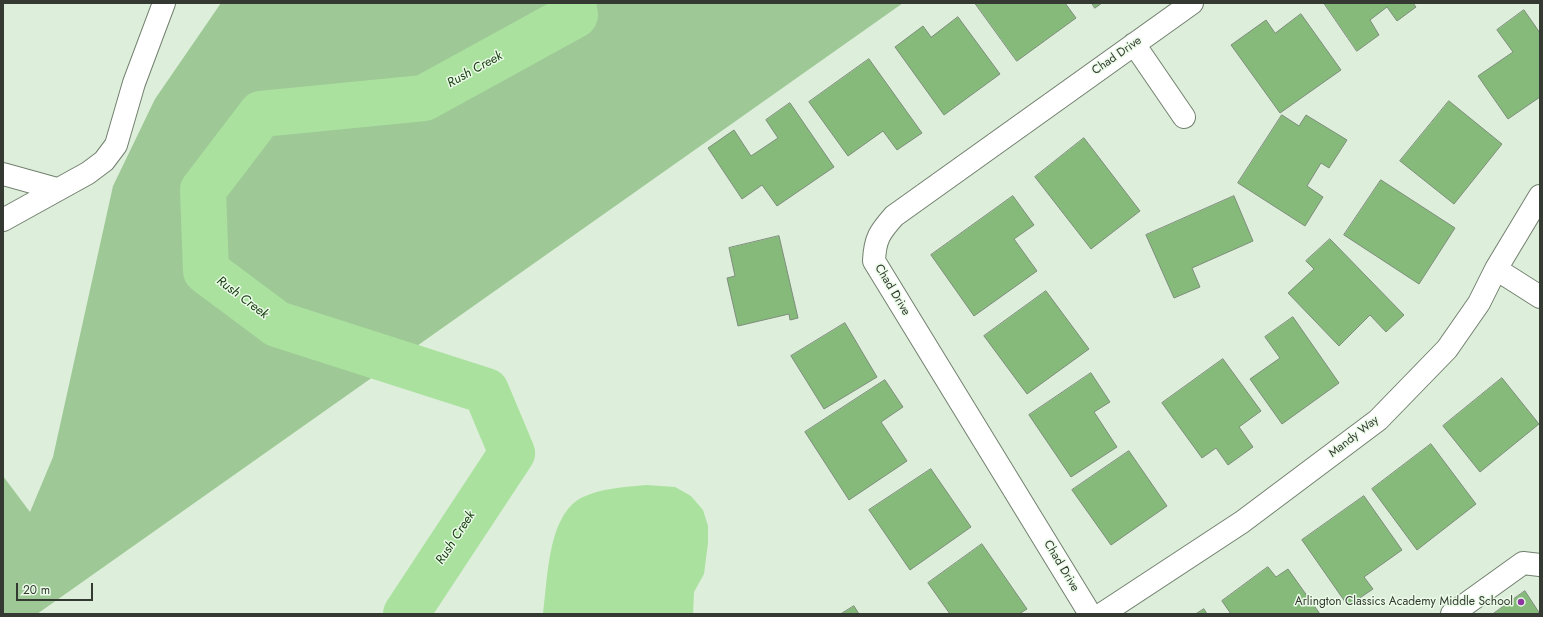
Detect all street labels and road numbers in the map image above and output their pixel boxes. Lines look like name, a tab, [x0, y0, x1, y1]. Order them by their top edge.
street label: Chad Drive	[1089, 34, 1145, 78]
street label: Chad Drive	[871, 262, 913, 318]
street label: Mandy Way	[1326, 413, 1382, 461]
street label: Chad Drive	[1040, 538, 1082, 594]

